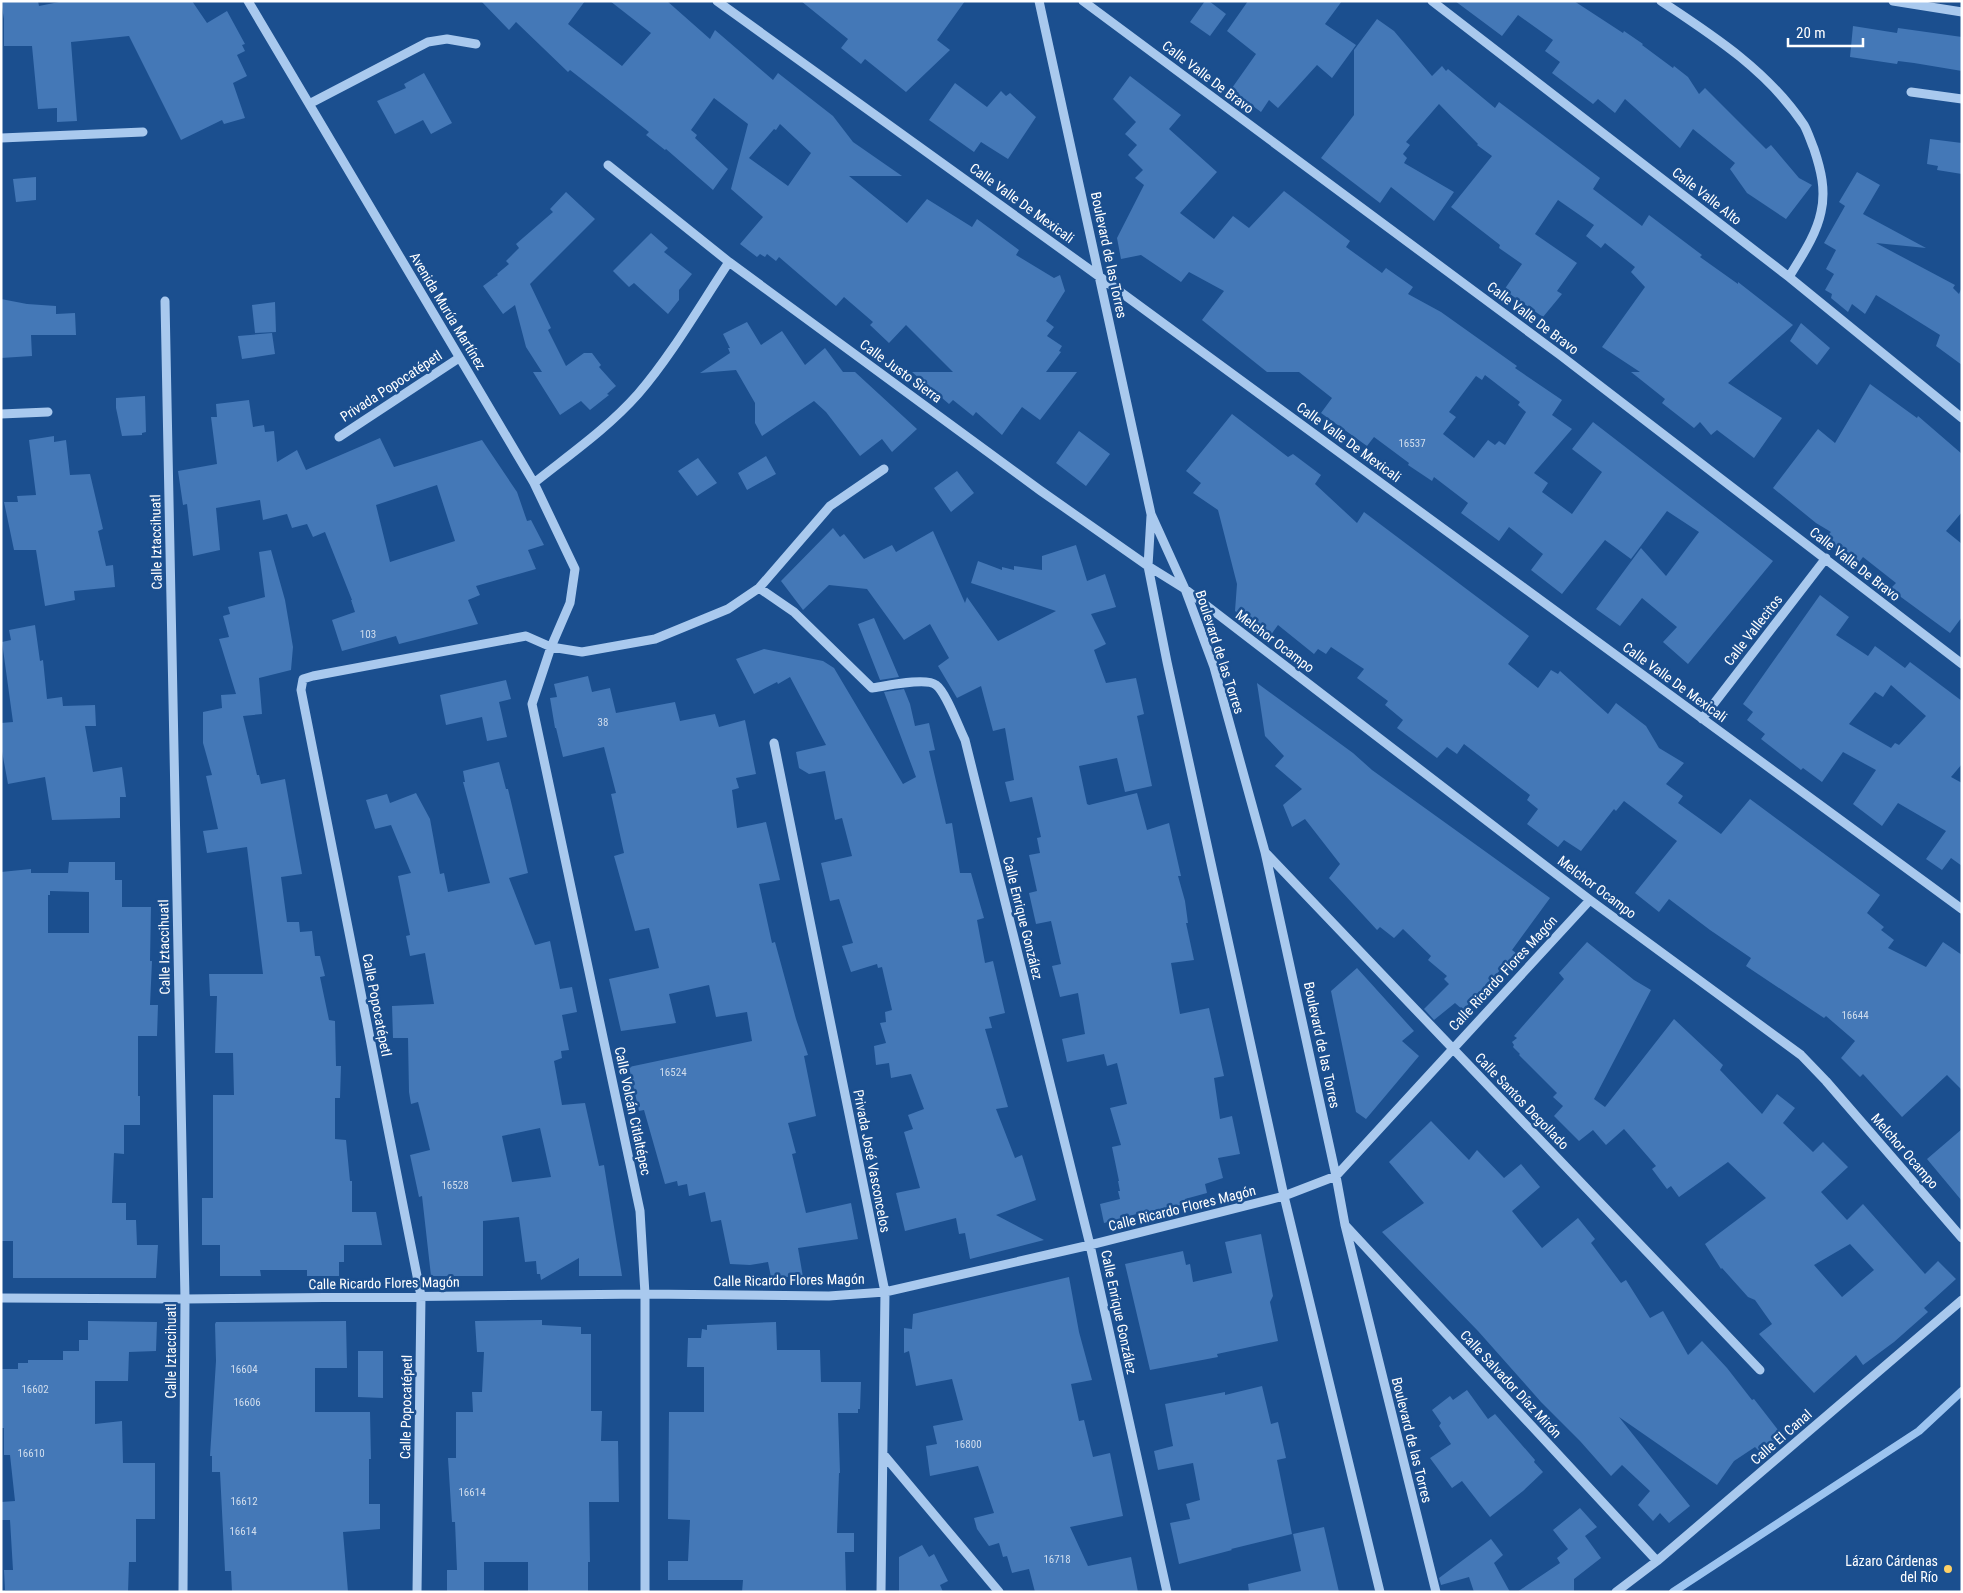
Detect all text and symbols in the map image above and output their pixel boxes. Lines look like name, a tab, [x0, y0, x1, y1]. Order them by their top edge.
scale bar	[1788, 15, 1863, 47]
text: 20 m	[1796, 24, 1826, 42]
street label: Calle Valle De Bravo	[1159, 37, 1257, 117]
street label: Calle Valle De Mexicali	[967, 160, 1077, 246]
street label: Calle Valle Alto	[1669, 164, 1745, 228]
street label: Boulevard de las Torres	[1088, 190, 1130, 320]
street label: Avenida Murúa Martínez	[407, 249, 489, 373]
street label: Calle Valle De Bravo	[1484, 278, 1582, 358]
street label: Calle Justo Sierra	[857, 336, 945, 406]
street label: Privada Popocatépetl	[337, 347, 445, 425]
street label: Calle Valle De Mexicali	[1294, 399, 1404, 485]
house number: 16537	[1398, 437, 1426, 450]
street label: Calle Iztaccihuatl	[147, 494, 165, 590]
street label: Calle Valle De Bravo	[1807, 524, 1903, 604]
street label: Boulevard de las Torres	[1192, 588, 1248, 716]
street label: Calle Vallecitos	[1720, 592, 1786, 668]
street label: Melchor Ocampo	[1233, 606, 1317, 676]
house number: 103	[360, 628, 376, 641]
street label: Calle Valle De Mexicali	[1620, 639, 1730, 725]
house number: 38	[598, 716, 608, 729]
street label: Melchor Ocampo	[1555, 852, 1639, 922]
street label: Calle Enrique González	[1000, 855, 1046, 981]
street label: Calle Iztaccihuatl	[155, 899, 173, 995]
street label: Calle Ricardo Flores Magón	[1446, 912, 1560, 1034]
street label: Calle Popocatépetl	[359, 952, 395, 1058]
street label: Boulevard de las Torres	[1301, 980, 1343, 1110]
house number: 16644	[1841, 1009, 1869, 1022]
street label: Calle Volcán Citlaltépec	[612, 1045, 654, 1177]
street label: Calle Santos Degollado	[1472, 1049, 1572, 1153]
house number: 16524	[659, 1066, 687, 1079]
street label: Privada José Vasconcelos	[850, 1088, 894, 1234]
street label: Melchor Ocampo	[1868, 1110, 1942, 1192]
house number: 16528	[441, 1179, 469, 1192]
street label: Calle Ricardo Flores Magón	[1107, 1182, 1257, 1234]
street label: Calle Enrique González	[1098, 1248, 1140, 1376]
street label: Calle Ricardo Flores Magón	[713, 1271, 865, 1289]
street label: Calle Ricardo Flores Magón	[308, 1274, 460, 1292]
street label: Calle Iztaccihuatl	[163, 1303, 179, 1399]
street label: Calle Salvador Díaz Mirón	[1457, 1327, 1565, 1441]
street label: Calle Popocatépetl	[397, 1355, 415, 1459]
house number: 16604	[230, 1363, 258, 1376]
street label: Boulevard de las Torres	[1389, 1375, 1435, 1505]
house number: 16602	[21, 1383, 49, 1396]
house number: 16606	[233, 1396, 261, 1409]
street label: Calle El Canal	[1747, 1406, 1815, 1468]
house number: 16800	[954, 1438, 982, 1451]
house number: 16610	[17, 1447, 45, 1460]
house number: 16614	[458, 1486, 486, 1499]
house number: 16612	[230, 1495, 258, 1508]
house number: 16614	[229, 1525, 257, 1538]
house number: 16718	[1043, 1553, 1071, 1566]
place label: Lázaro Cárdenas del Río	[1845, 1553, 1938, 1585]
marker: Lázaro Cárdenas del Río	[1942, 1563, 1954, 1575]

